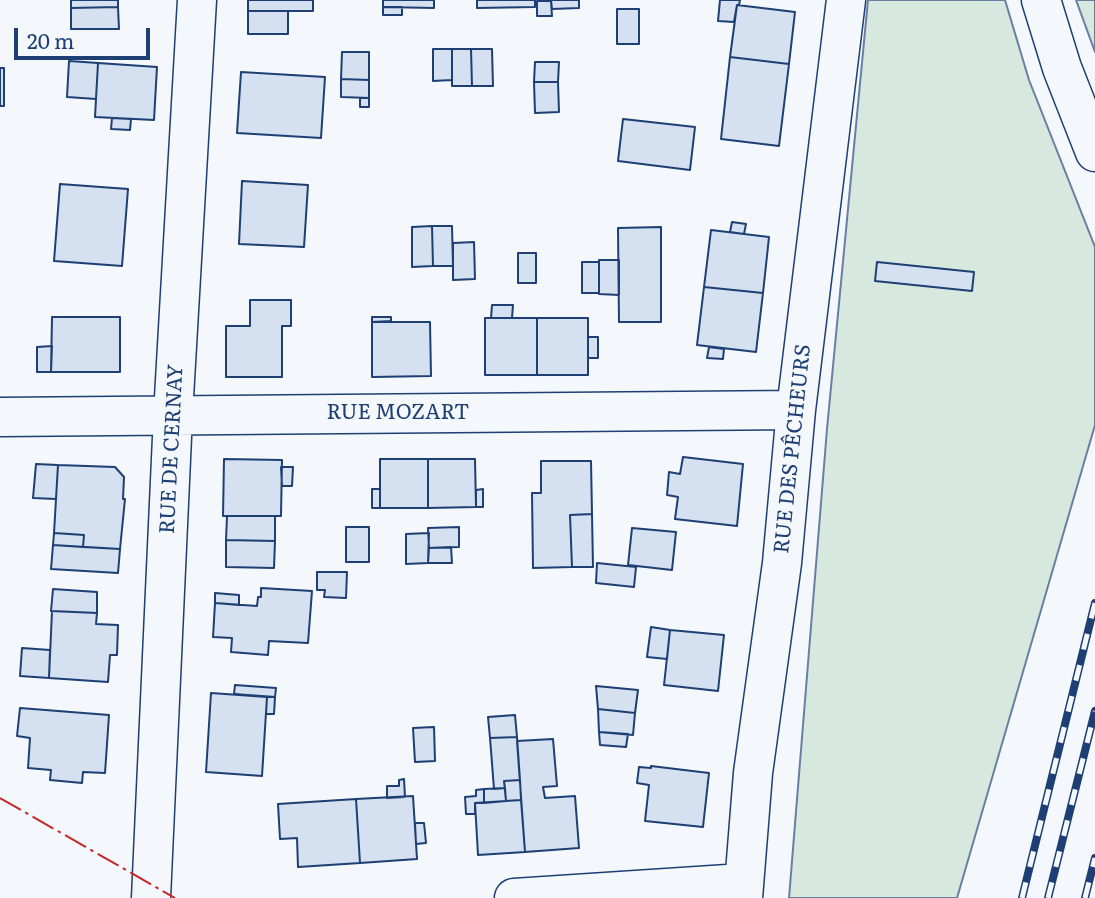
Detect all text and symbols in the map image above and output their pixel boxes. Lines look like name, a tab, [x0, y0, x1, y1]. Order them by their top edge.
scale bar	[18, 14, 154, 58]
text: 20 m	[27, 24, 74, 55]
street label: RUE DES PÊCHEURS	[769, 343, 817, 555]
street label: RUE DE CERNAY	[155, 363, 189, 535]
street label: RUE MOZART	[326, 400, 470, 426]

